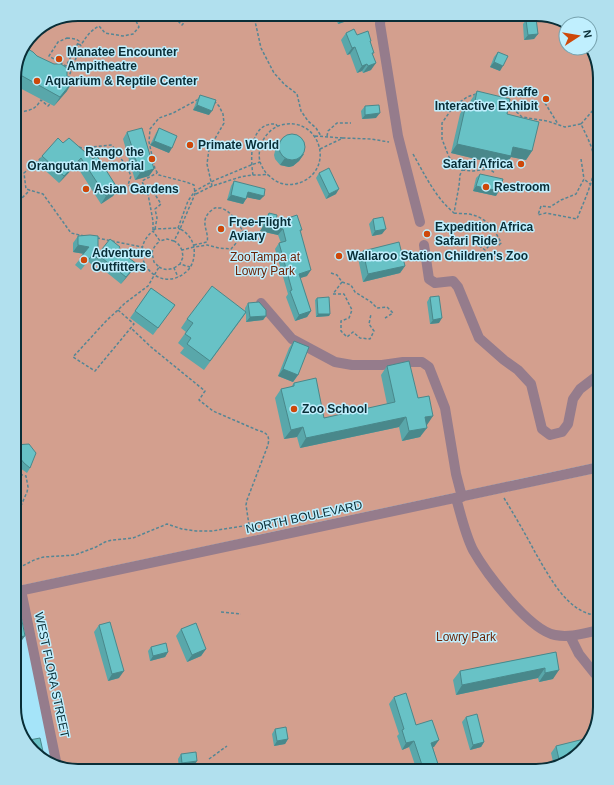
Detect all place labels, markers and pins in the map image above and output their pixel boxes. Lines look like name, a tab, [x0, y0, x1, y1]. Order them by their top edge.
place label: Manatee Encounter Ampitheatre	[67, 45, 178, 73]
marker: Manatee Encounter Ampitheatre	[54, 54, 64, 64]
place label: Aquarium & Reptile Center	[45, 74, 198, 88]
marker: Aquarium & Reptile Center	[32, 76, 42, 86]
place label: Giraffe Interactive Exhibit	[435, 85, 538, 113]
marker: Giraffe Interactive Exhibit	[541, 94, 551, 104]
place label: Primate World	[198, 138, 279, 152]
marker: Primate World	[185, 140, 195, 150]
place label: Rango the Orangutan Memorial	[27, 145, 144, 173]
marker: Rango the Orangutan Memorial	[147, 154, 157, 164]
place label: Safari Africa	[443, 157, 513, 171]
marker: Safari Africa	[516, 159, 526, 169]
place label: Restroom	[494, 180, 550, 194]
place label: Asian Gardens	[94, 182, 179, 196]
marker: Restroom	[481, 182, 491, 192]
marker: Asian Gardens	[81, 184, 91, 194]
place label: Free-Flight Aviary	[229, 215, 291, 243]
place label: Expedition Africa Safari Ride	[435, 220, 534, 248]
marker: Free-Flight Aviary	[216, 224, 226, 234]
marker: Expedition Africa Safari Ride	[422, 229, 432, 239]
place label: Adventure Outfitters	[92, 246, 152, 274]
place label: Wallaroo Station Children's Zoo	[347, 249, 528, 263]
marker: Wallaroo Station Children's Zoo	[334, 251, 344, 261]
marker: Adventure Outfitters	[79, 255, 89, 265]
place label: Zoo School	[302, 402, 367, 416]
marker: Zoo School	[289, 404, 299, 414]

